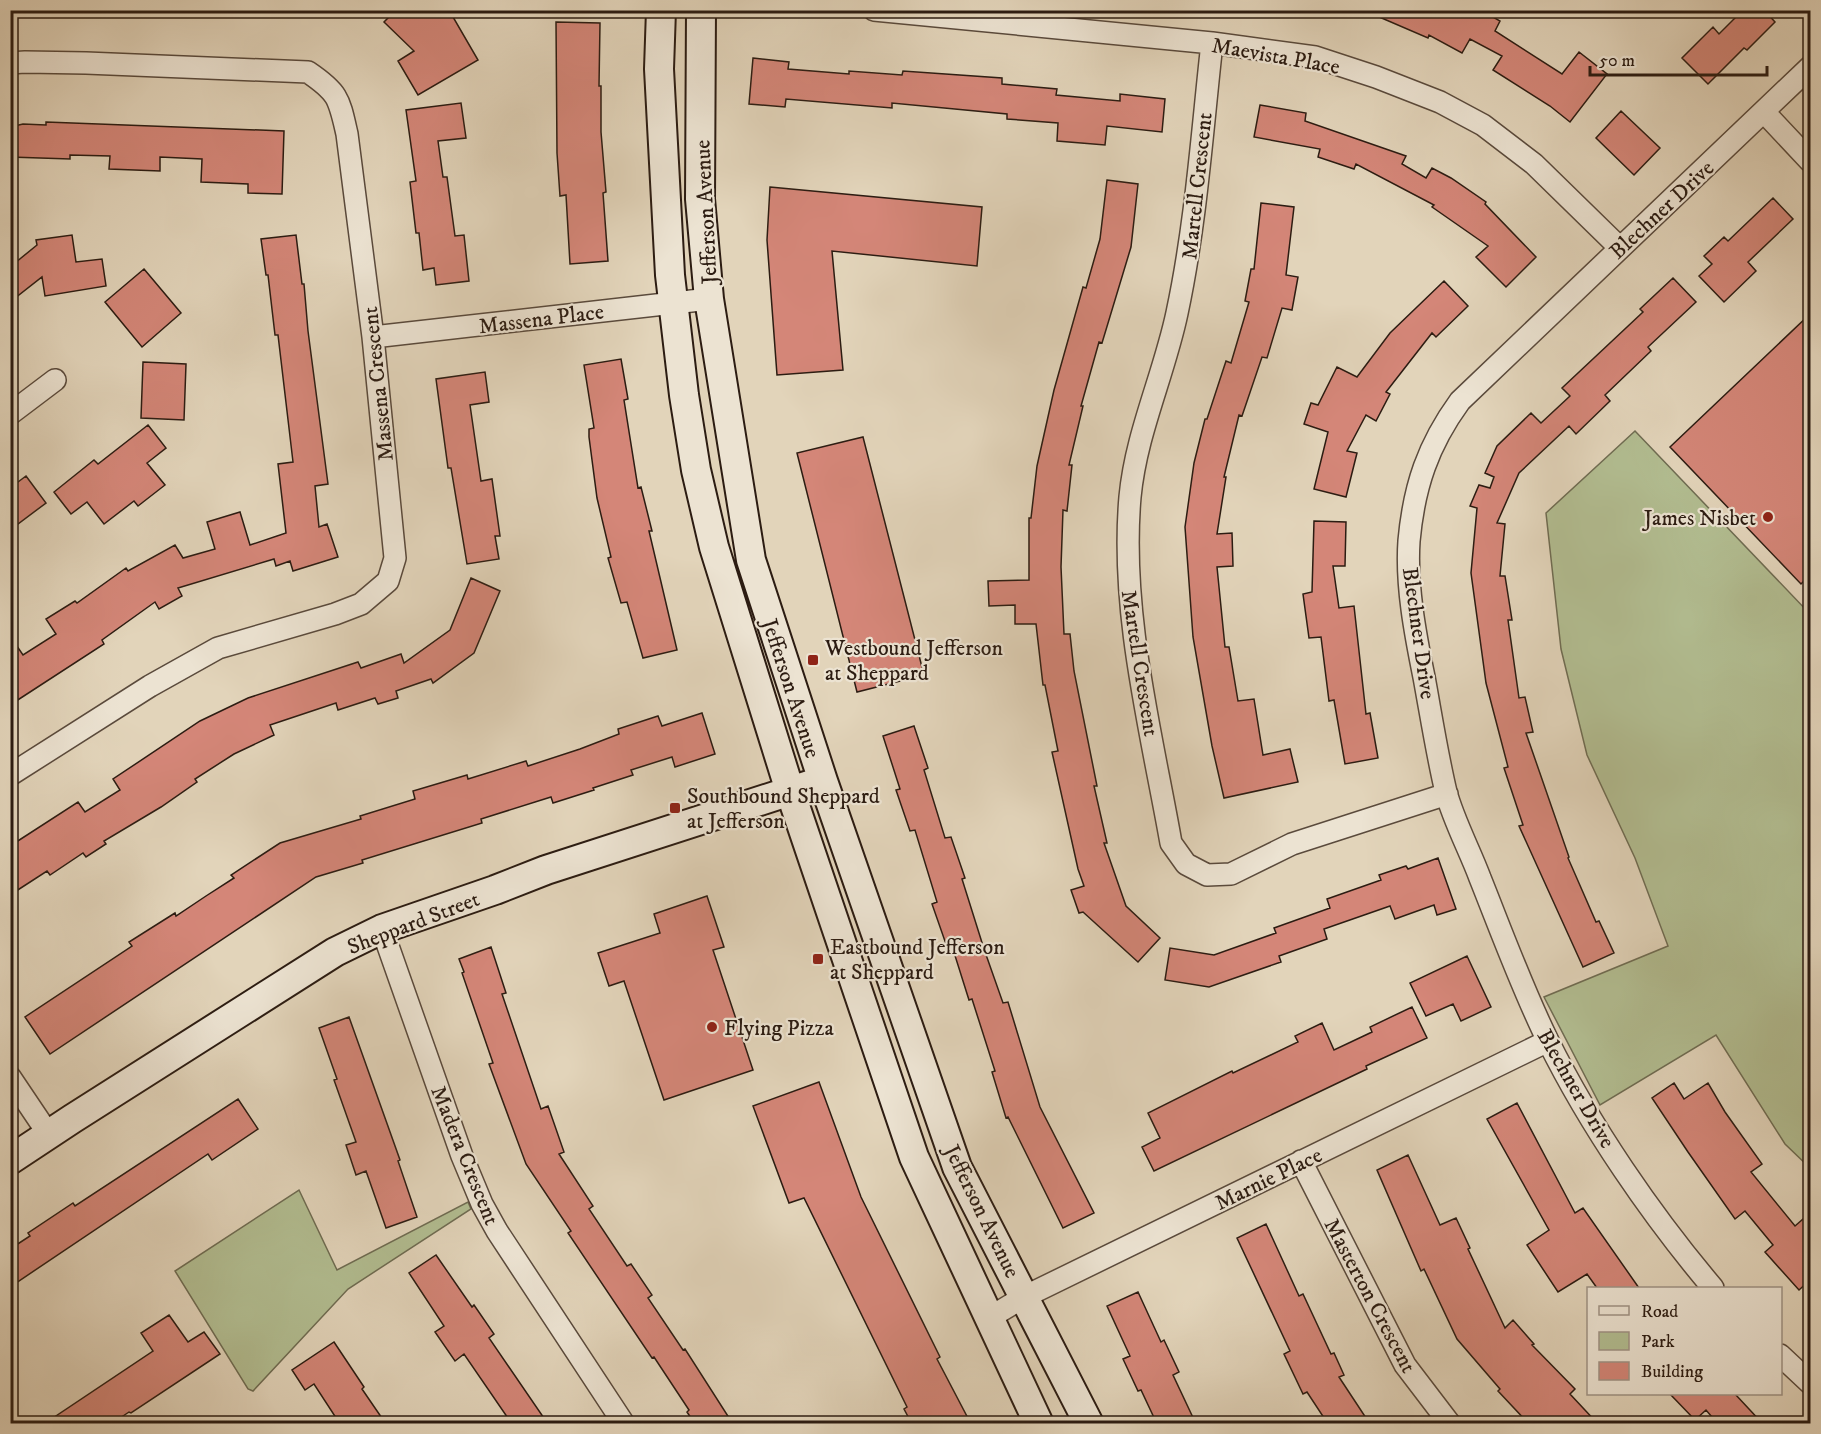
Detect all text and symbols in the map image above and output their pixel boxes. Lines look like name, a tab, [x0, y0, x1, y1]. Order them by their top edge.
street label: Maevista Place	[1210, 32, 1342, 81]
scale bar	[1590, 39, 1767, 77]
text: 50 m	[1599, 50, 1635, 72]
street label: Martell Crescent	[1176, 111, 1219, 261]
street label: Jefferson Avenue	[689, 139, 724, 287]
street label: Blechner Drive	[1604, 155, 1720, 265]
street label: Massena Place	[477, 298, 605, 341]
street label: Massena Crescent	[357, 305, 400, 462]
place label: James Nisbet	[1642, 505, 1756, 532]
marker: James Nisbet	[1761, 510, 1775, 524]
street label: Blechner Drive	[1396, 566, 1441, 701]
street label: Martell Crescent	[1115, 588, 1164, 738]
street label: Jefferson Avenue	[755, 614, 826, 761]
place label: Westbound Jefferson at Sheppard	[824, 635, 1003, 687]
marker: Westbound Jefferson at Sheppard	[806, 653, 820, 667]
place label: Southbound Sheppard at Jefferson	[687, 783, 880, 835]
marker: Southbound Sheppard at Jefferson	[668, 801, 682, 815]
street label: Sheppard Street	[344, 886, 483, 961]
place label: Eastbound Jefferson at Sheppard	[830, 934, 1005, 986]
marker: Eastbound Jefferson at Sheppard	[811, 952, 825, 966]
place label: Flying Pizza	[724, 1015, 834, 1042]
marker: Flying Pizza	[705, 1020, 719, 1034]
street label: Blechner Drive	[1531, 1024, 1621, 1153]
street label: Madera Crescent	[424, 1082, 505, 1229]
street label: Jefferson Avenue	[937, 1139, 1026, 1283]
street label: Marnie Place	[1211, 1142, 1327, 1217]
street label: Masterton Crescent	[1318, 1214, 1422, 1378]
legend	[1587, 1287, 1782, 1395]
text: Road	[1641, 1301, 1678, 1323]
text: Park	[1641, 1331, 1675, 1353]
text: Building	[1641, 1361, 1703, 1383]

